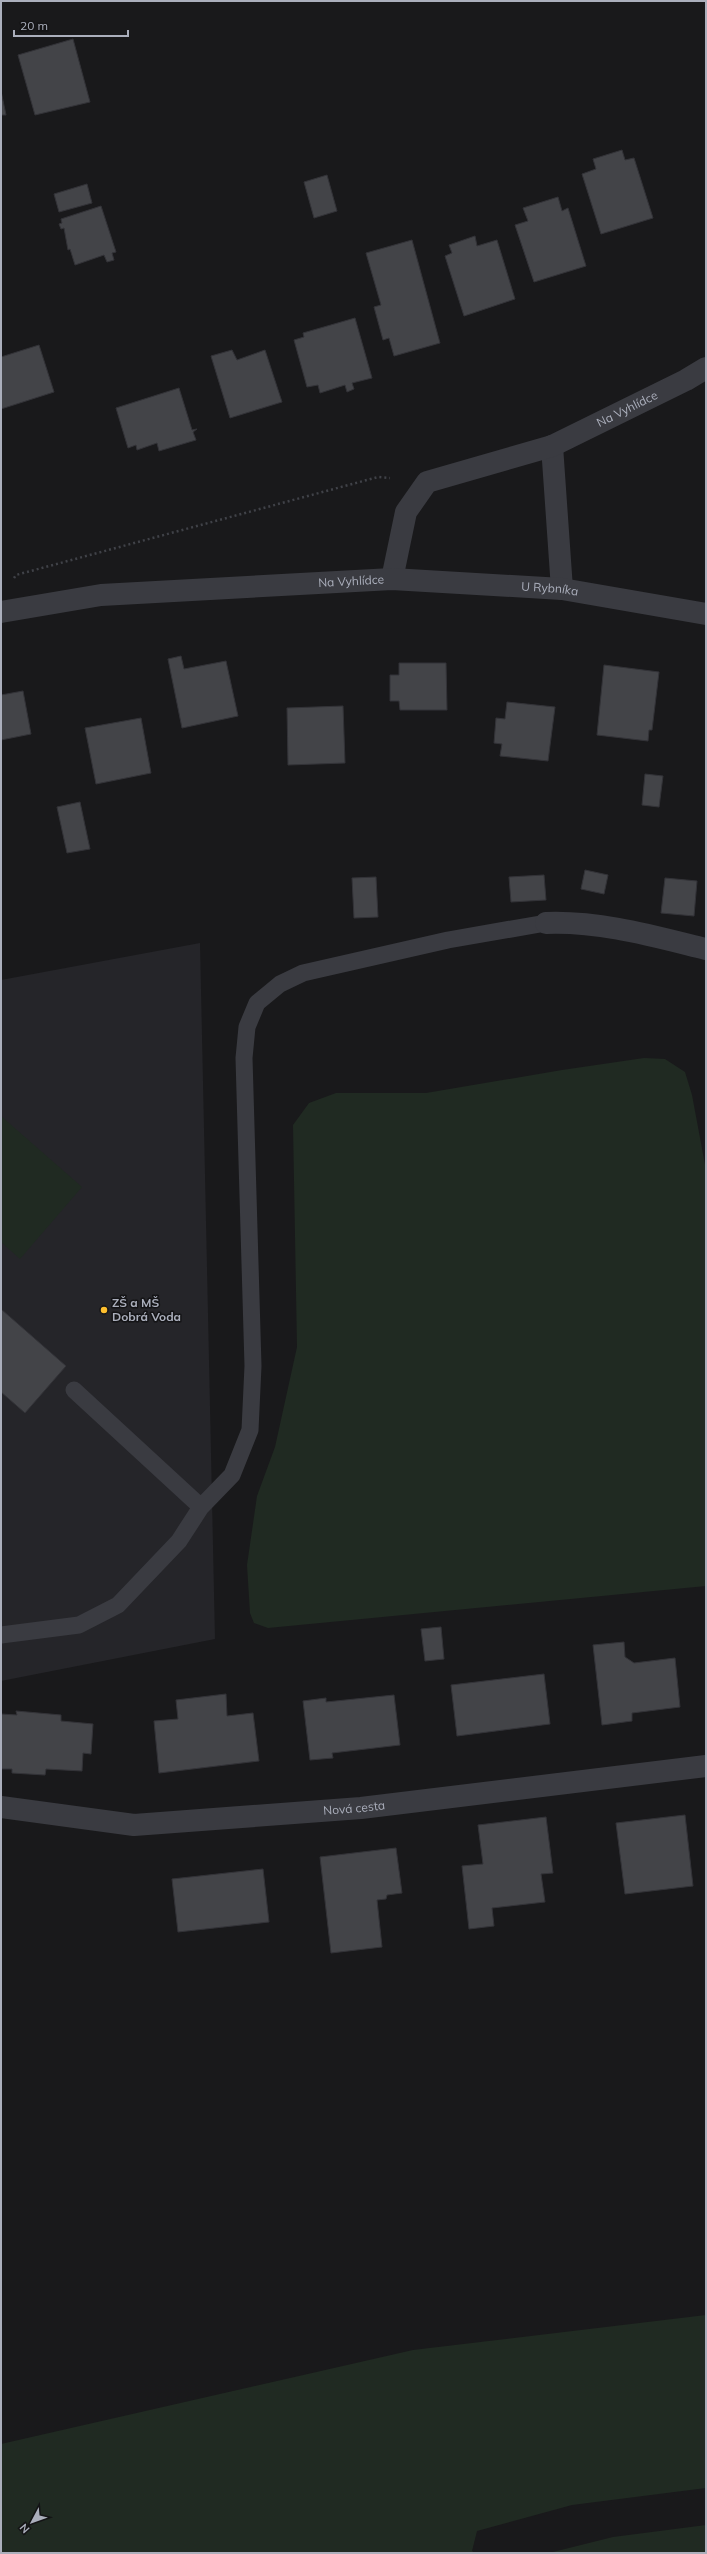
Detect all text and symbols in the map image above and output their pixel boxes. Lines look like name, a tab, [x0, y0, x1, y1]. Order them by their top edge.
scale bar	[14, 12, 128, 38]
text: 20 m	[20, 18, 48, 33]
street label: Na Vyhlídce	[594, 387, 660, 430]
street label: Na Vyhlídce	[318, 571, 385, 590]
street label: U Rybníka	[521, 579, 580, 599]
place label: ZŠ a MŠ Dobrá Voda	[112, 1295, 181, 1324]
marker: ZŠ a MŠ Dobrá Voda	[99, 1305, 109, 1315]
street label: Nová cesta	[323, 1797, 386, 1818]
north arrow	[12, 2502, 52, 2542]
text: N	[16, 2521, 32, 2536]

